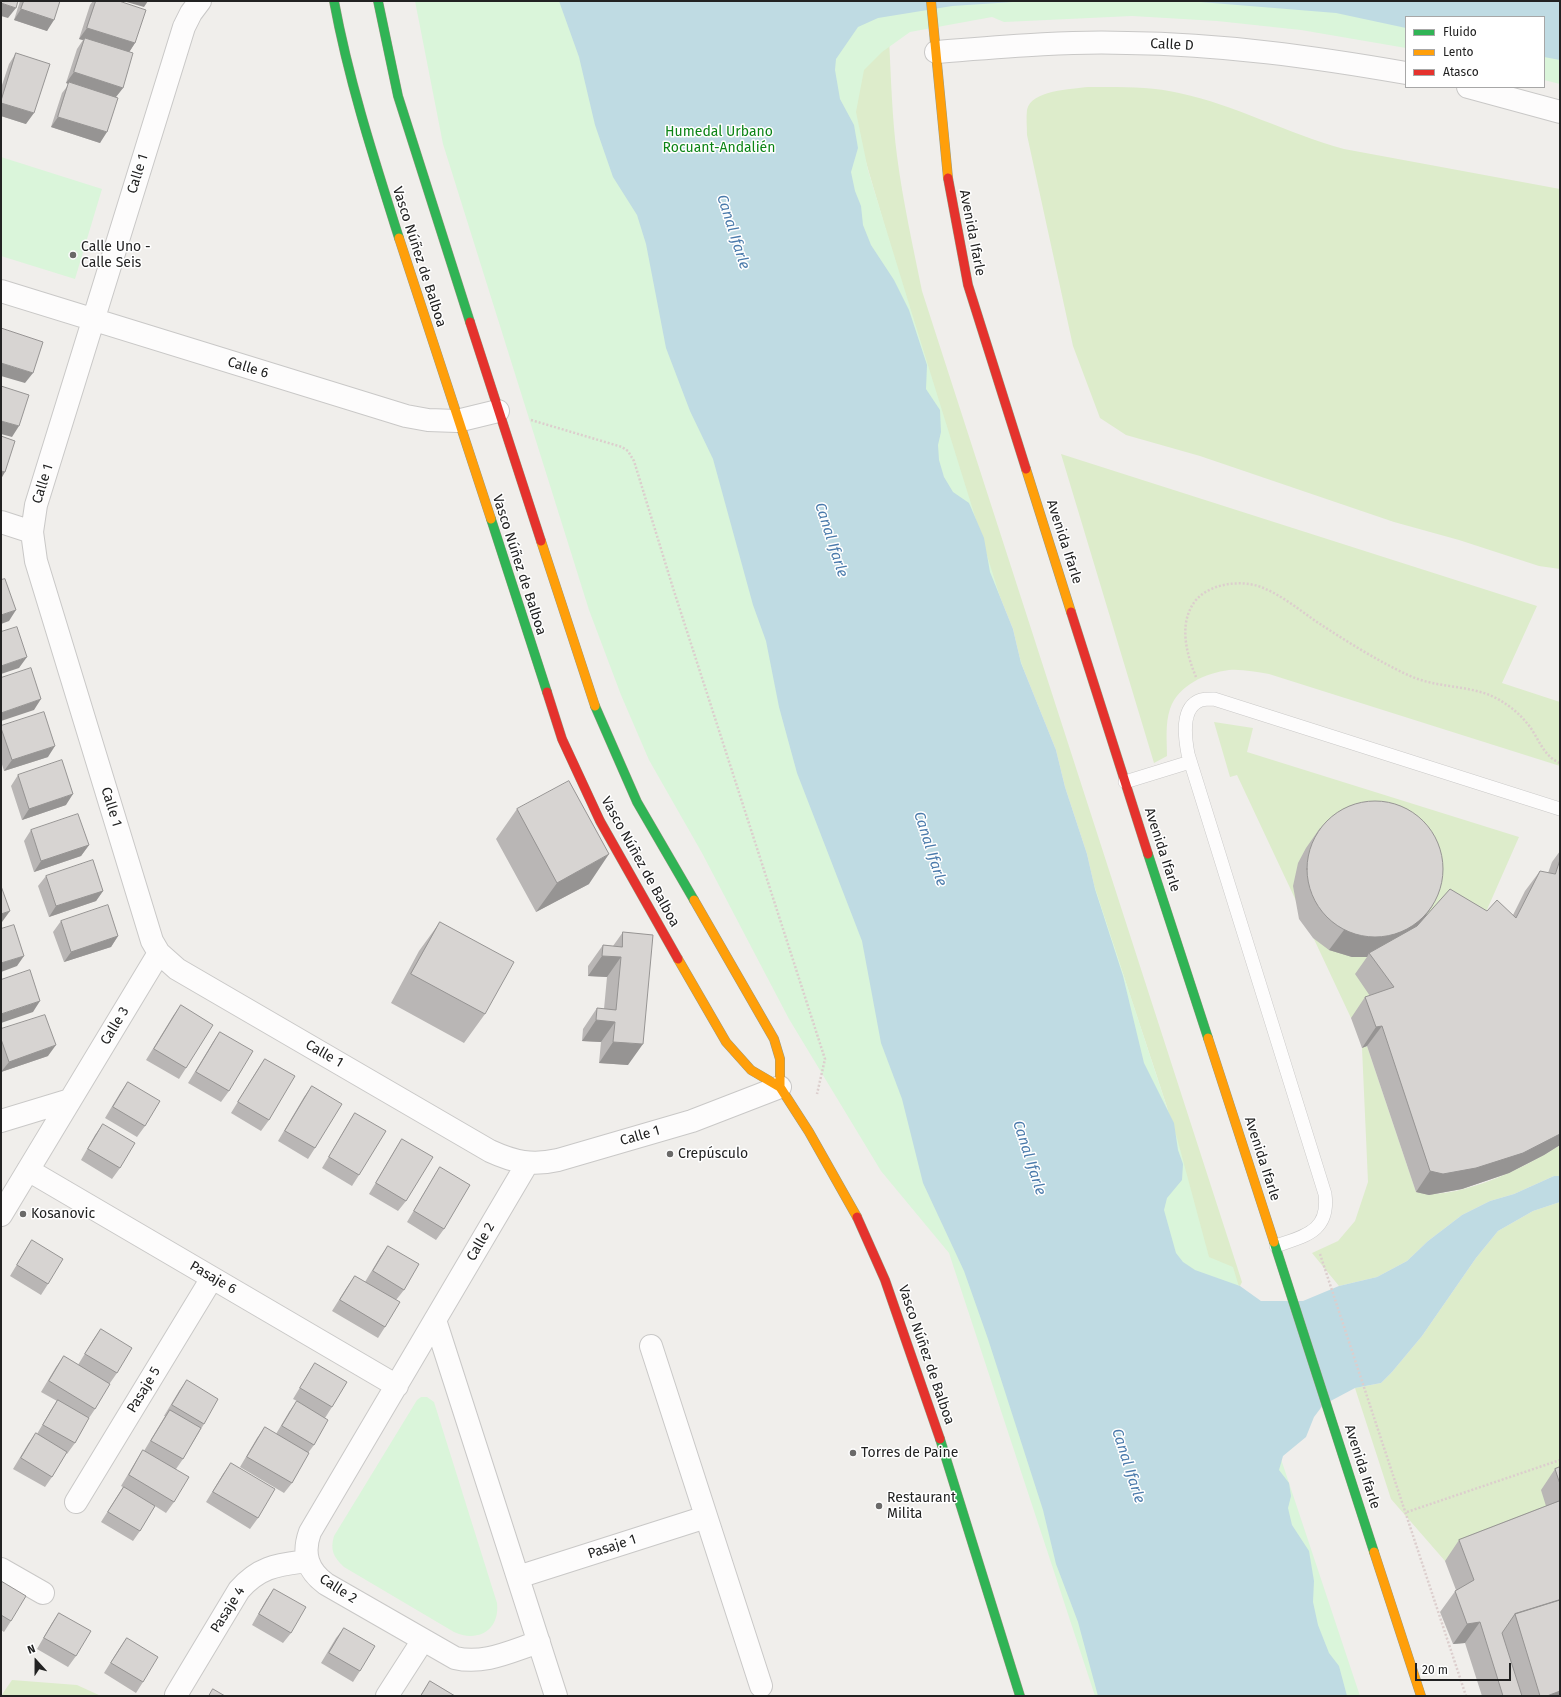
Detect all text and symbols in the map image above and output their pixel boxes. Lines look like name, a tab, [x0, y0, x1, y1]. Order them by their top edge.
legend	[1405, 16, 1545, 88]
text: Fluido	[1443, 25, 1477, 39]
street label: Calle D	[1150, 35, 1194, 55]
text: Lento	[1443, 45, 1473, 59]
text: Atasco	[1443, 65, 1479, 79]
park label: Humedal Urbano Rocuant-Andalién	[663, 124, 775, 156]
street label: Calle 1	[124, 152, 152, 196]
street label: Vasco Núñez de Balboa	[388, 185, 450, 329]
street label: Avenida Ifarle	[955, 188, 989, 278]
water label: Canal Ifarle	[712, 192, 754, 272]
place label: Calle Uno - Calle Seis	[81, 239, 151, 272]
marker: Calle Uno - Calle Seis	[68, 250, 78, 260]
street label: Calle 6	[225, 354, 271, 382]
street label: Calle 1	[29, 462, 57, 506]
street label: Vasco Núñez de Balboa	[488, 493, 550, 637]
street label: Avenida Ifarle	[1042, 498, 1086, 586]
water label: Canal Ifarle	[810, 500, 852, 580]
street label: Calle 1	[97, 785, 125, 829]
street label: Vasco Núñez de Balboa	[597, 794, 683, 930]
street label: Avenida Ifarle	[1140, 806, 1184, 894]
water label: Canal Ifarle	[909, 809, 951, 889]
street label: Calle 3	[97, 1004, 133, 1048]
street label: Calle 1	[302, 1037, 346, 1071]
street label: Avenida Ifarle	[1240, 1115, 1284, 1203]
water label: Canal Ifarle	[1008, 1118, 1050, 1198]
street label: Calle 1	[618, 1122, 662, 1150]
place label: Crepúsculo	[678, 1146, 748, 1162]
marker: Crepúsculo	[665, 1149, 675, 1159]
place label: Kosanovic	[31, 1206, 95, 1222]
marker: Kosanovic	[18, 1209, 28, 1219]
street label: Calle 2	[463, 1220, 499, 1264]
street label: Pasaje 6	[187, 1258, 239, 1298]
street label: Vasco Núñez de Balboa	[894, 1283, 958, 1427]
street label: Pasaje 5	[124, 1364, 164, 1416]
street label: Avenida Ifarle	[1340, 1423, 1384, 1511]
water label: Canal Ifarle	[1107, 1426, 1149, 1506]
place label: Torres de Paine	[861, 1445, 958, 1461]
marker: Torres de Paine	[848, 1448, 858, 1458]
place label: Restaurant Milita	[887, 1490, 956, 1522]
marker: Restaurant Milita	[874, 1501, 884, 1511]
street label: Pasaje 1	[586, 1531, 638, 1563]
street label: Calle 2	[316, 1571, 360, 1607]
street label: Pasaje 4	[207, 1584, 249, 1636]
north arrow	[16, 1641, 56, 1681]
text: N	[26, 1642, 37, 1657]
scale bar	[1417, 1655, 1513, 1681]
text: 20 m	[1422, 1663, 1448, 1677]

